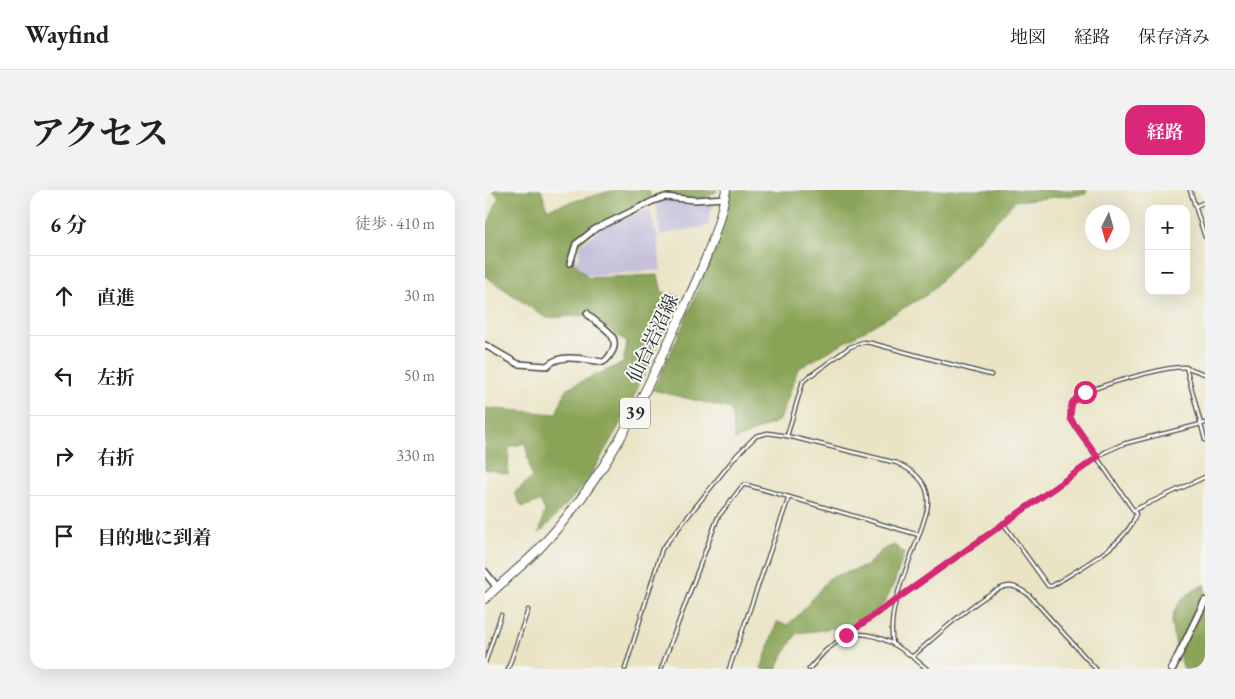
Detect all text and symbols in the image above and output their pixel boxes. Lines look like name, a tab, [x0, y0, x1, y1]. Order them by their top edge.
text: Wayfind	[25, 19, 109, 50]
text: 地図	[1010, 25, 1046, 48]
text: 経路	[1074, 25, 1110, 48]
text: 保存済み	[1138, 25, 1210, 48]
button: 経路	[1125, 105, 1205, 155]
text: アクセス	[30, 110, 169, 155]
north arrow	[1085, 205, 1130, 250]
map controls	[1145, 205, 1190, 295]
button: +	[1145, 205, 1190, 250]
text: 6 分	[50, 211, 87, 238]
text: 徒歩 · 410 m	[355, 213, 435, 234]
button: −	[1145, 250, 1190, 295]
icon: ahead	[50, 282, 78, 310]
text: 直進	[97, 285, 135, 310]
text: 30 m	[404, 285, 435, 306]
street label: 仙台岩沼線	[621, 290, 684, 387]
icon: left	[50, 362, 78, 390]
text: 左折	[97, 365, 135, 390]
text: 50 m	[404, 365, 435, 386]
route start	[1074, 381, 1097, 404]
road number: 39	[620, 398, 650, 428]
icon: right	[50, 442, 78, 470]
text: 右折	[97, 445, 135, 470]
text: 330 m	[396, 445, 435, 466]
icon: arrive	[50, 522, 78, 550]
text: 目的地に到着	[97, 525, 211, 550]
route end	[835, 624, 858, 647]

